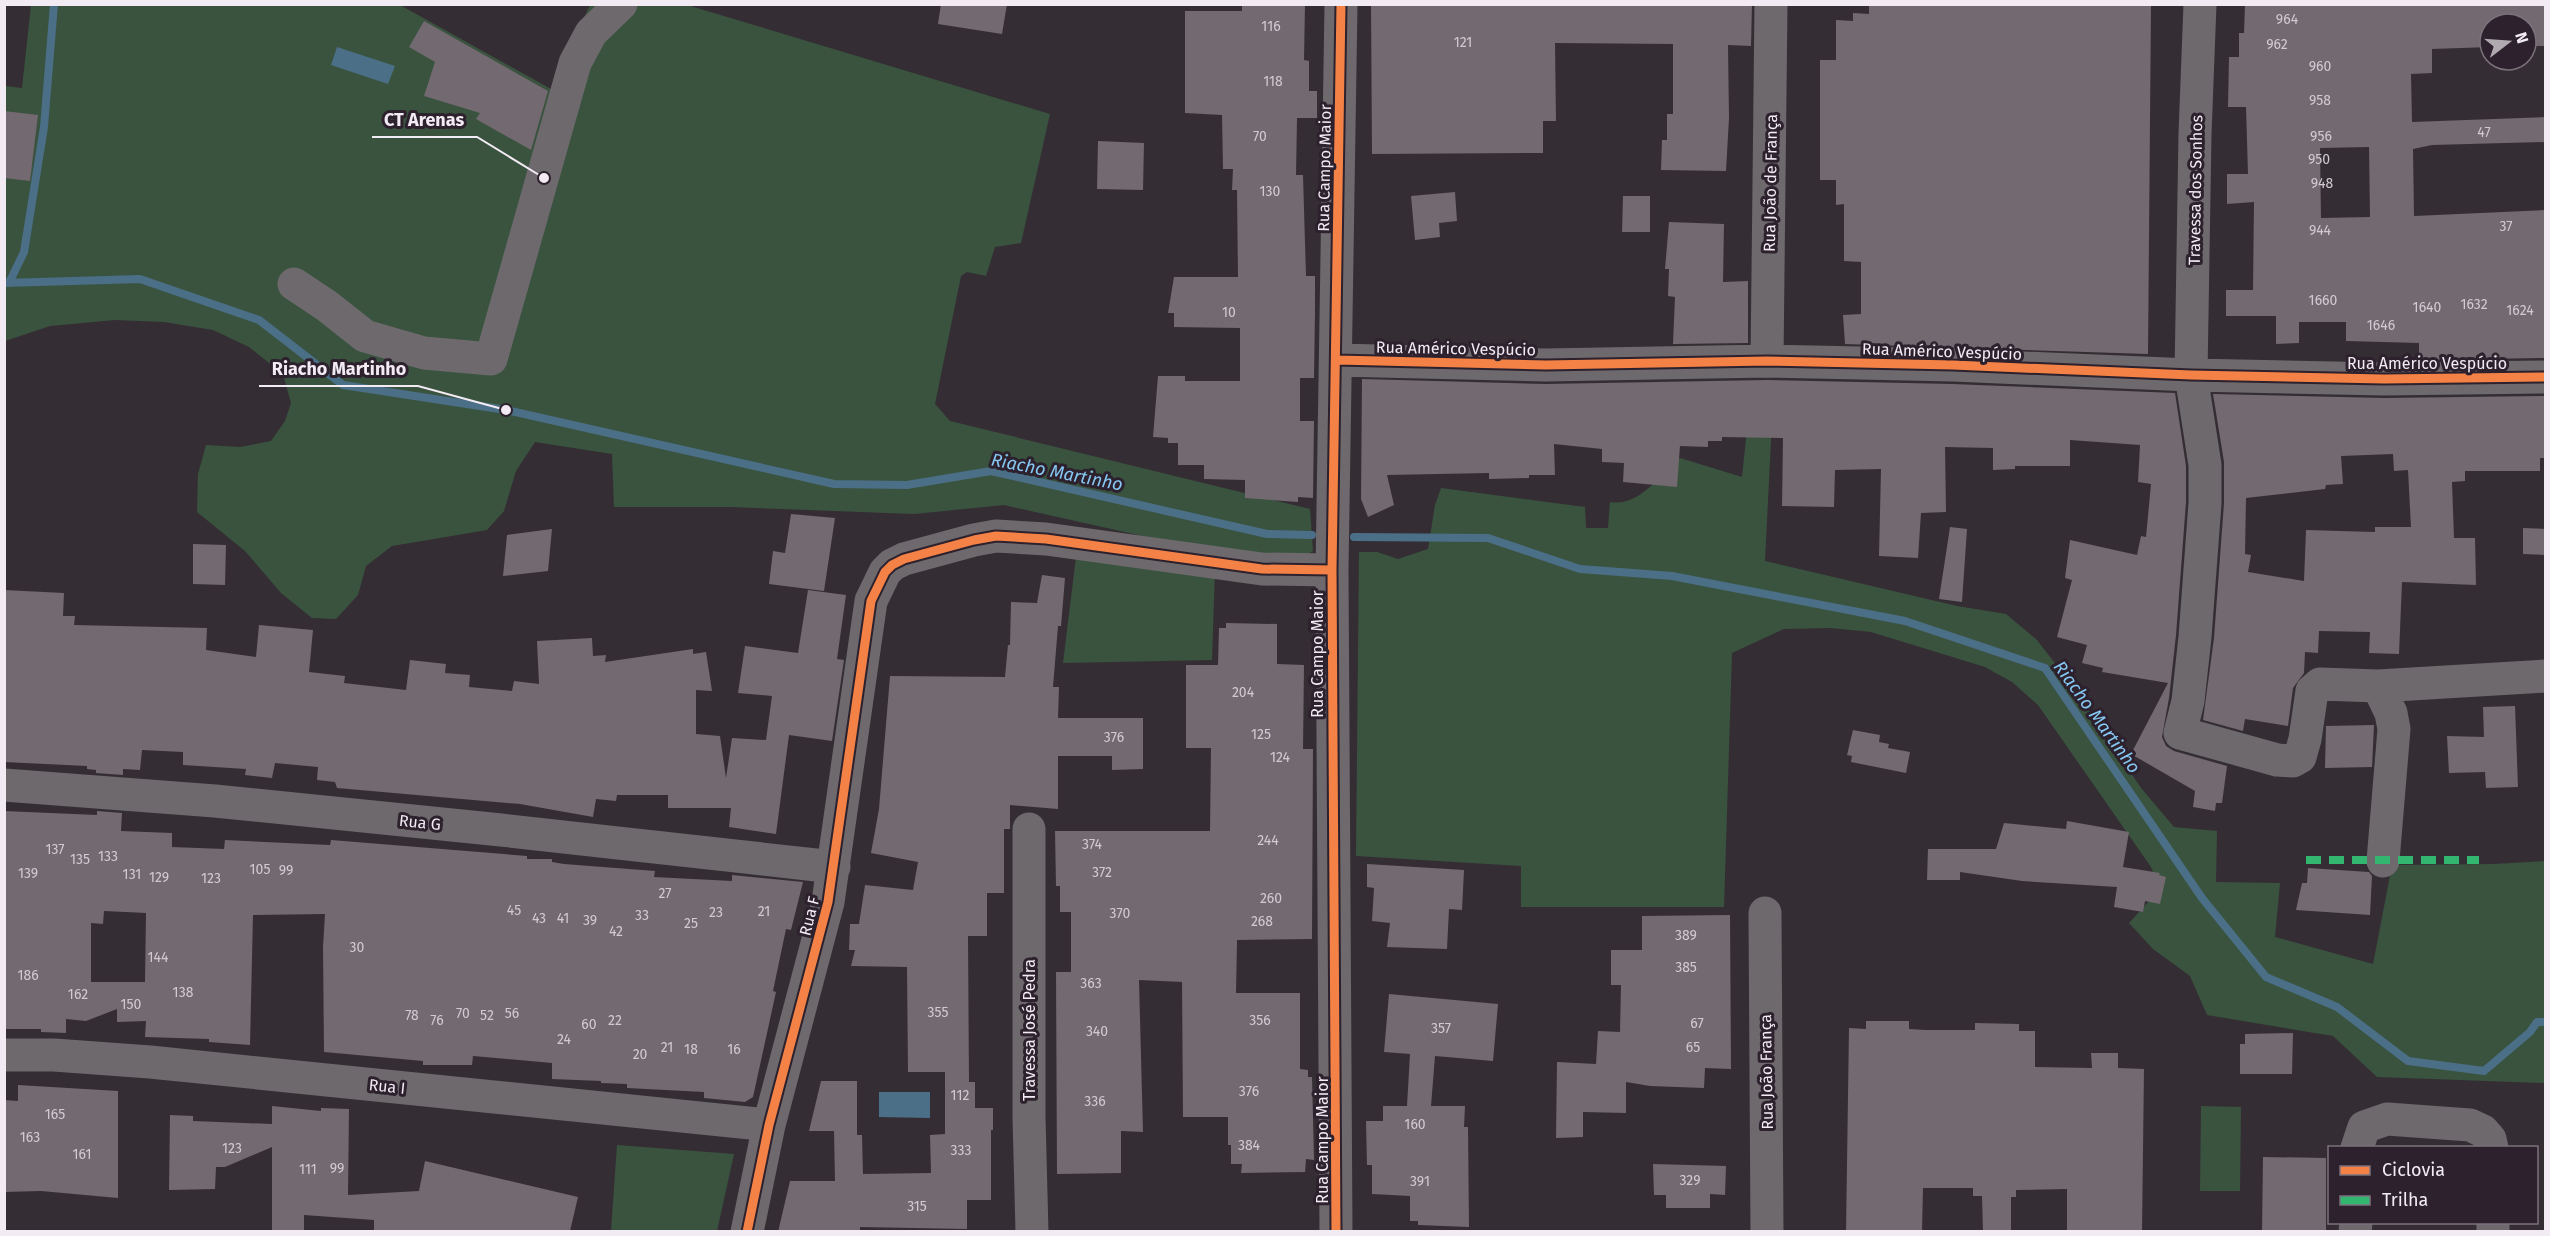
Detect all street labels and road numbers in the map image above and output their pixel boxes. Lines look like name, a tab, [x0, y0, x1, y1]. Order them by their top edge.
street label: Rua Campo Maior	[1314, 103, 1335, 232]
street label: Rua João de França	[1760, 114, 1782, 252]
street label: Travessa dos Sonhos	[2185, 115, 2206, 265]
street label: Rua Américo Vespúcio	[1376, 338, 1536, 359]
street label: Rua Américo Vespúcio	[1862, 339, 2022, 364]
street label: Rua Américo Vespúcio	[2347, 354, 2507, 373]
street label: Rua Campo Maior	[1308, 589, 1327, 718]
street label: Rua G	[398, 811, 442, 834]
street label: Rua F	[795, 894, 824, 938]
street label: Travessa José Pedra	[1020, 959, 1039, 1101]
street label: Rua João França	[1756, 1014, 1778, 1130]
street label: Rua I	[368, 1075, 406, 1098]
street label: Rua Campo Maior	[1313, 1075, 1332, 1204]

